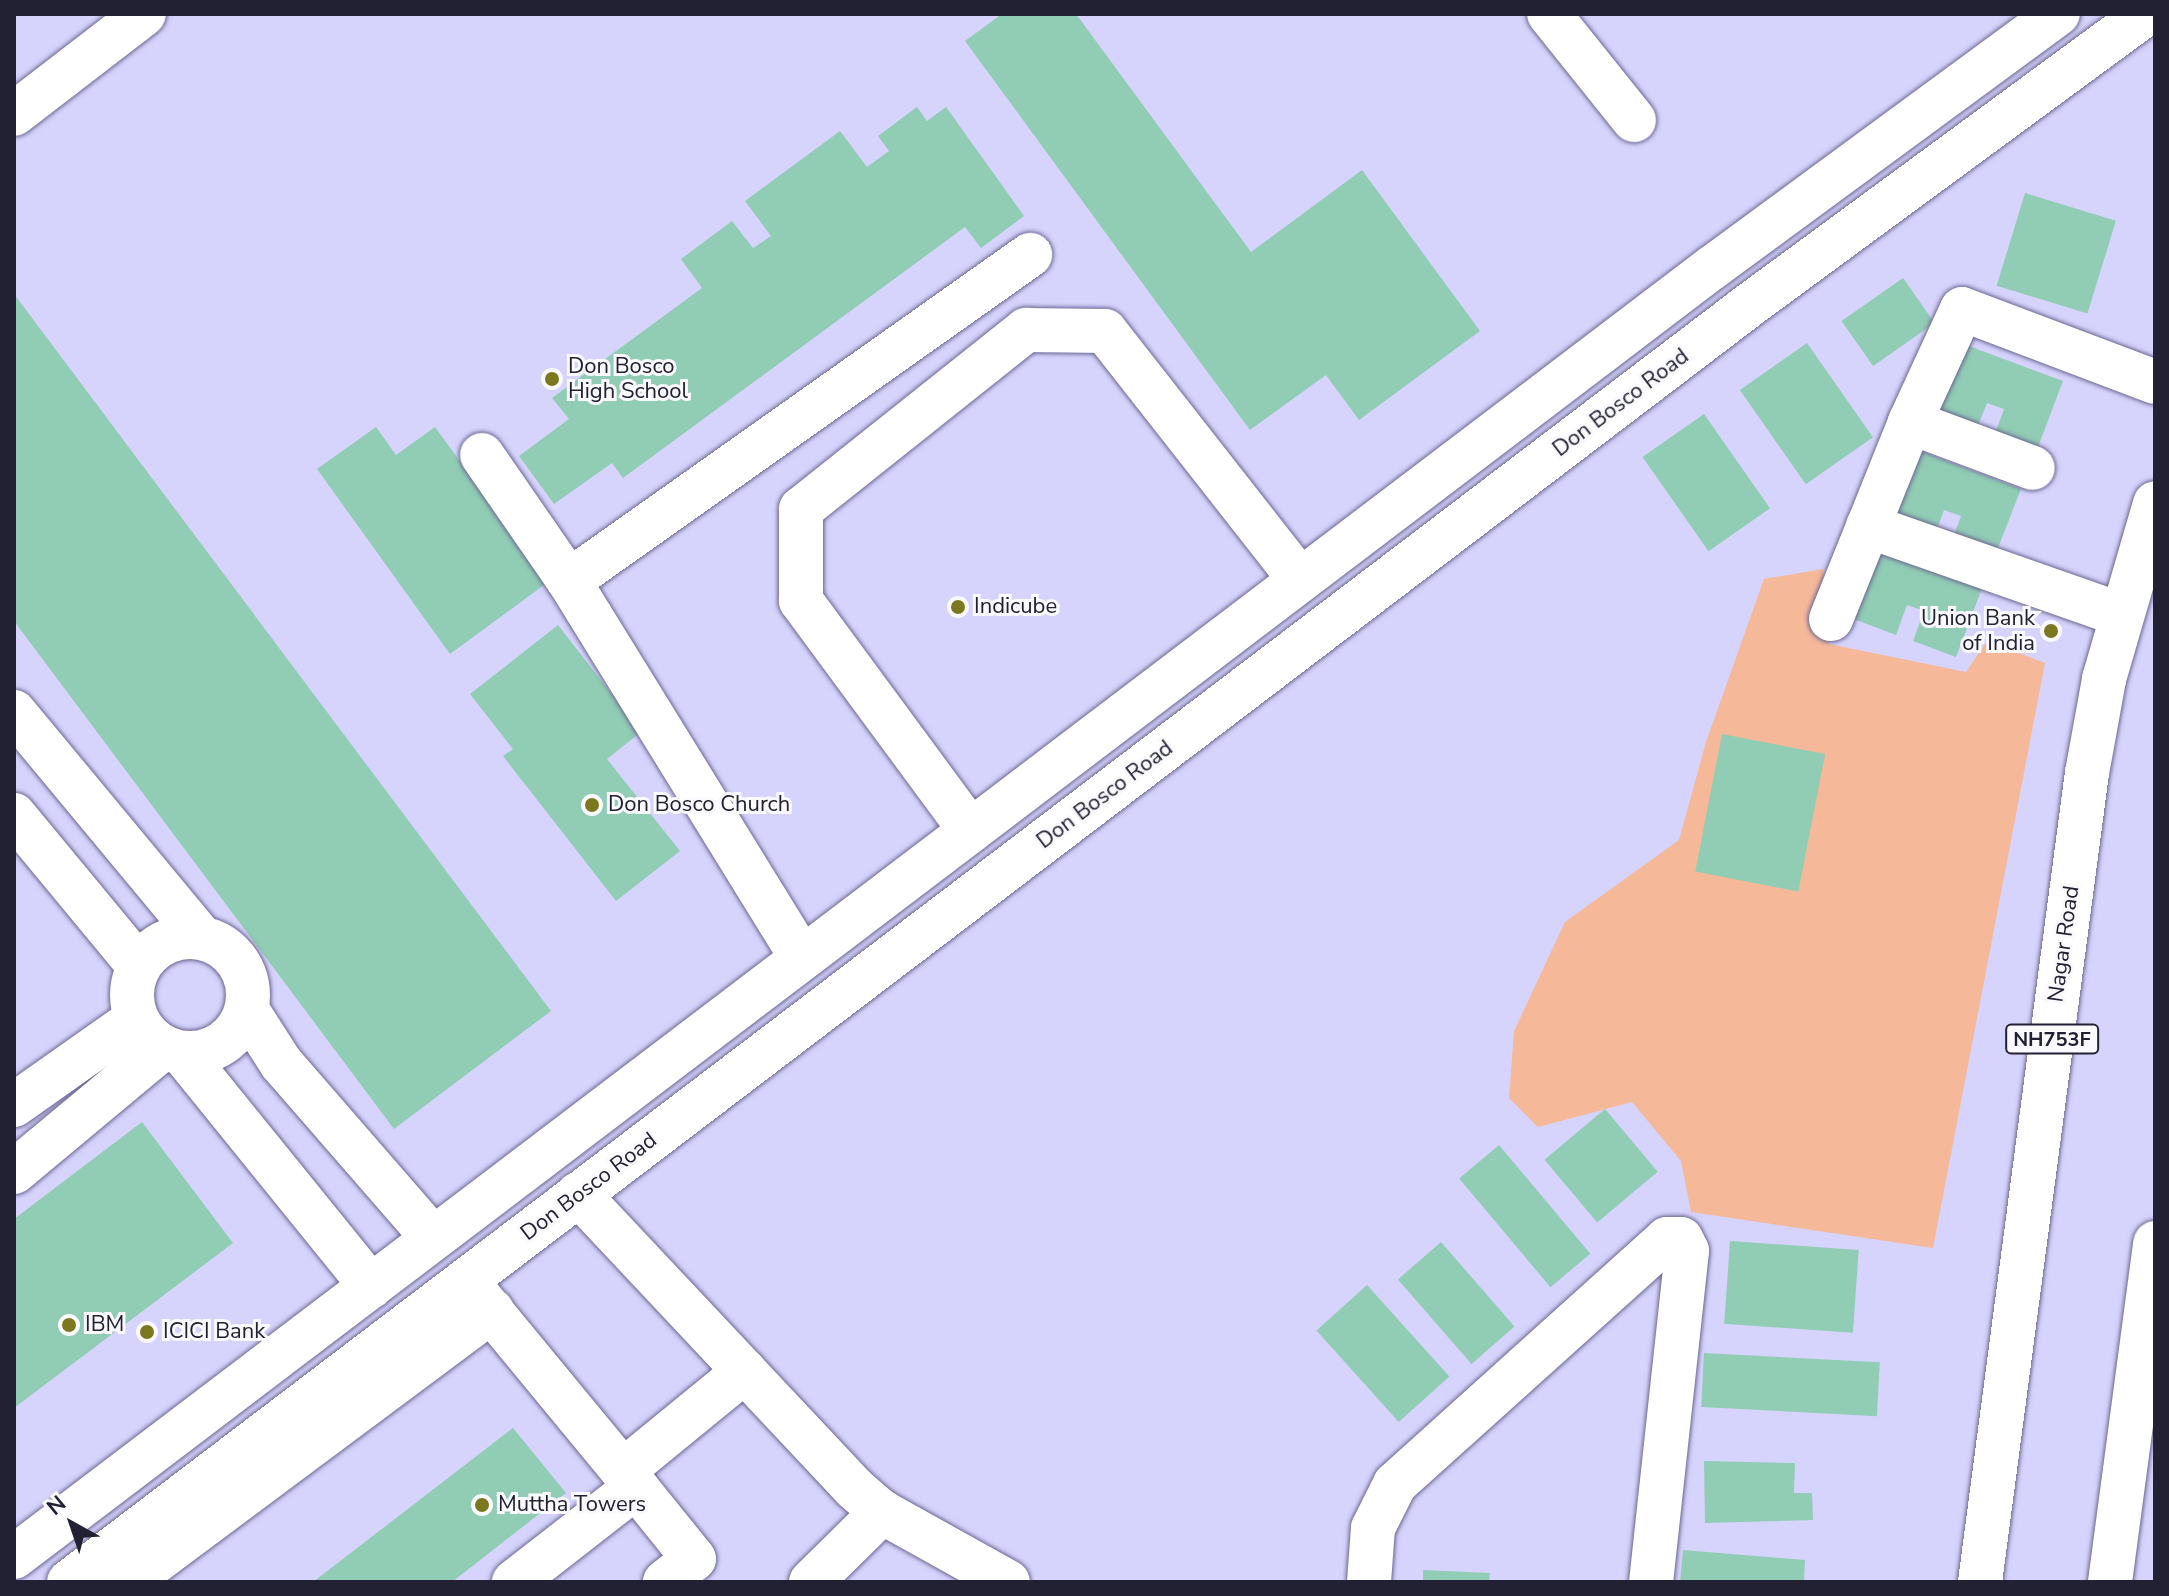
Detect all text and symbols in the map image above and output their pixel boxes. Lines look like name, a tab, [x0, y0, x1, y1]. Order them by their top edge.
street label: Don Bosco Road	[1548, 343, 1694, 463]
place label: Don Bosco High School	[568, 353, 688, 404]
marker: Don Bosco High School	[543, 370, 561, 388]
place label: Indicube	[974, 594, 1057, 620]
marker: Indicube	[949, 598, 967, 616]
place label: Union Bank of India	[1921, 605, 2035, 656]
marker: Union Bank of India	[2042, 622, 2060, 640]
street label: Don Bosco Road	[1032, 735, 1178, 855]
place label: Don Bosco Church	[608, 792, 790, 818]
marker: Don Bosco Church	[583, 796, 601, 814]
street label: Nagar Road	[2043, 884, 2085, 1004]
road number: NH753F	[2004, 1023, 2100, 1055]
street label: Don Bosco Road	[516, 1127, 662, 1247]
place label: IBM	[85, 1312, 124, 1338]
marker: IBM	[60, 1316, 78, 1334]
place label: ICICI Bank	[163, 1319, 265, 1345]
marker: ICICI Bank	[138, 1323, 156, 1341]
north arrow	[32, 1484, 112, 1564]
text: N	[41, 1489, 73, 1522]
place label: Muttha Towers	[498, 1492, 646, 1518]
marker: Muttha Towers	[473, 1496, 491, 1514]

